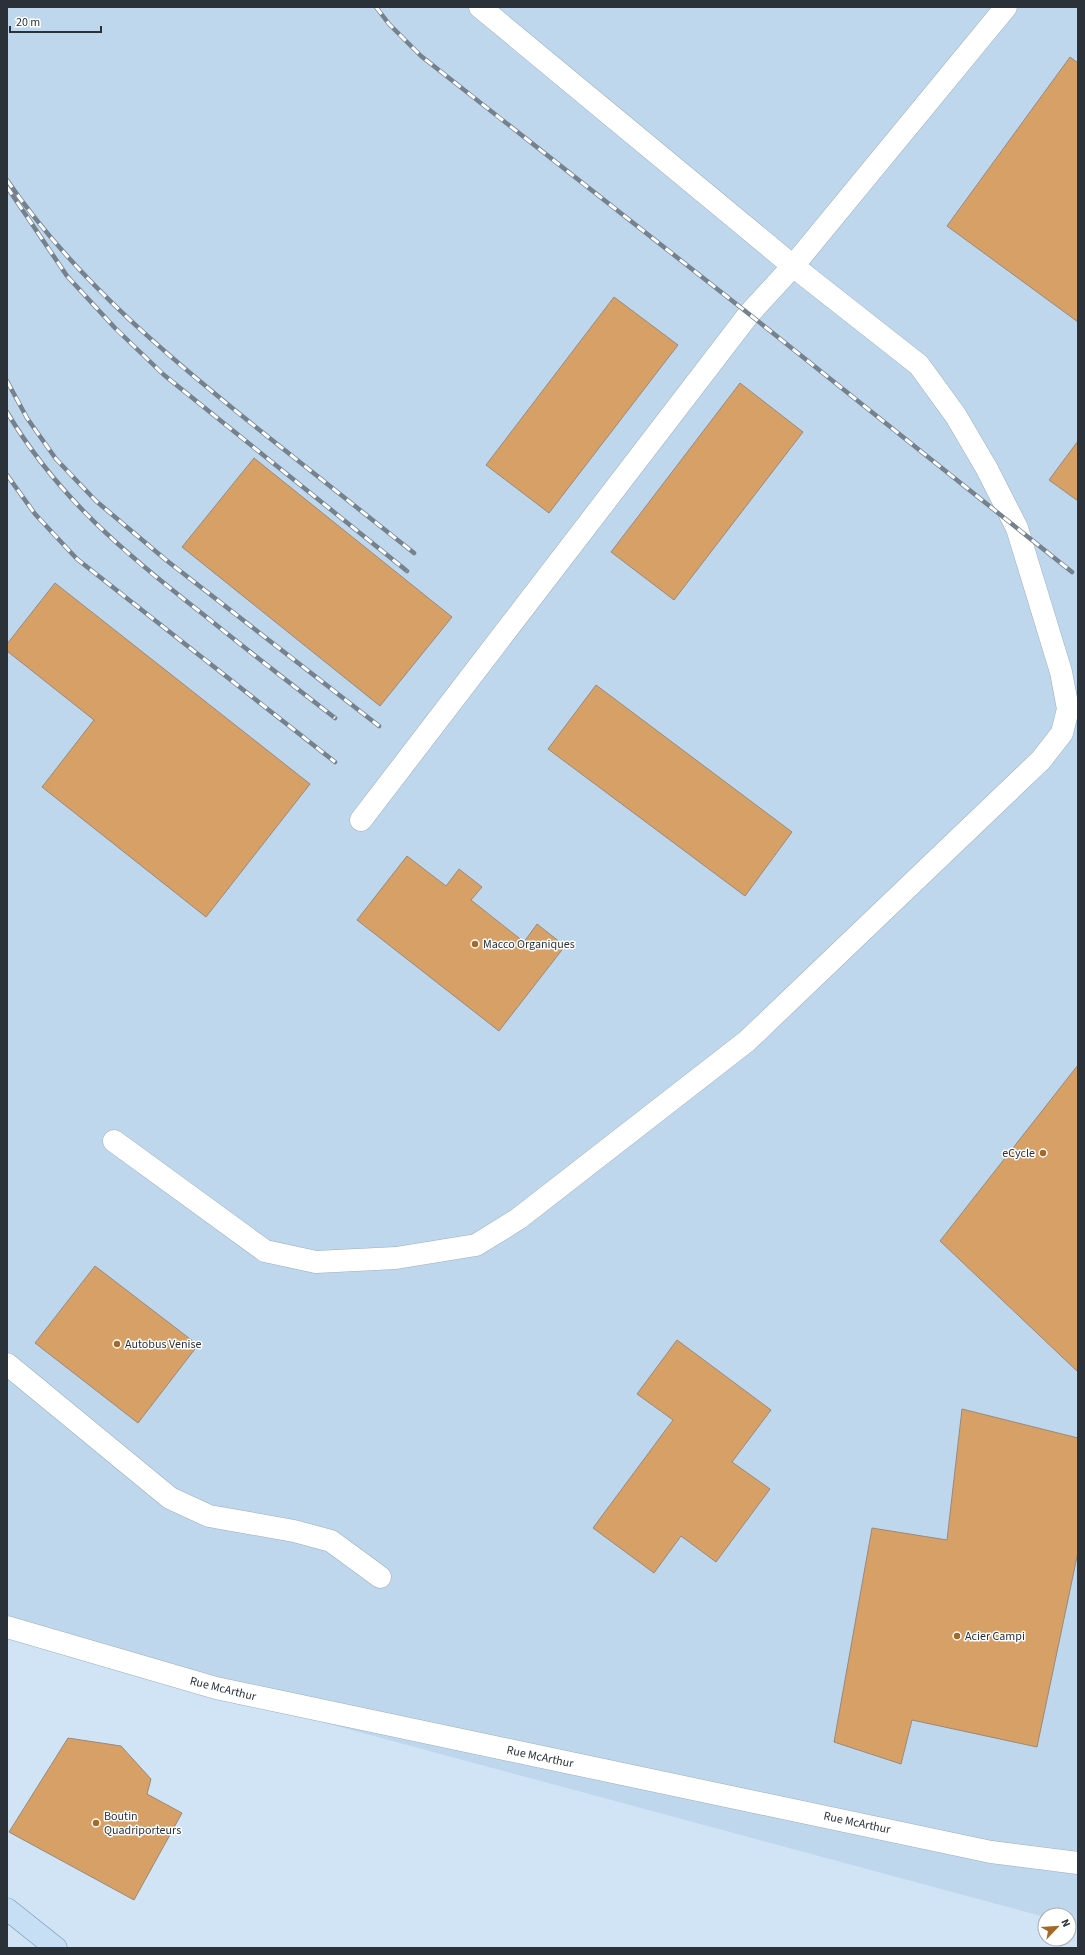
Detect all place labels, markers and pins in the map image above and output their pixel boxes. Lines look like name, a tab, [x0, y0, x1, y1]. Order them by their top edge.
place label: Macco Organiques	[483, 936, 575, 953]
marker: Macco Organiques	[470, 939, 480, 949]
place label: eCycle	[1002, 1145, 1035, 1162]
marker: eCycle	[1038, 1148, 1048, 1158]
place label: Autobus Venise	[125, 1336, 201, 1353]
marker: Autobus Venise	[112, 1339, 122, 1349]
place label: Acier Campi	[965, 1628, 1025, 1645]
marker: Acier Campi	[952, 1631, 962, 1641]
place label: Boutin Quadriporteurs	[104, 1808, 181, 1839]
marker: Boutin Quadriporteurs	[91, 1818, 101, 1828]

